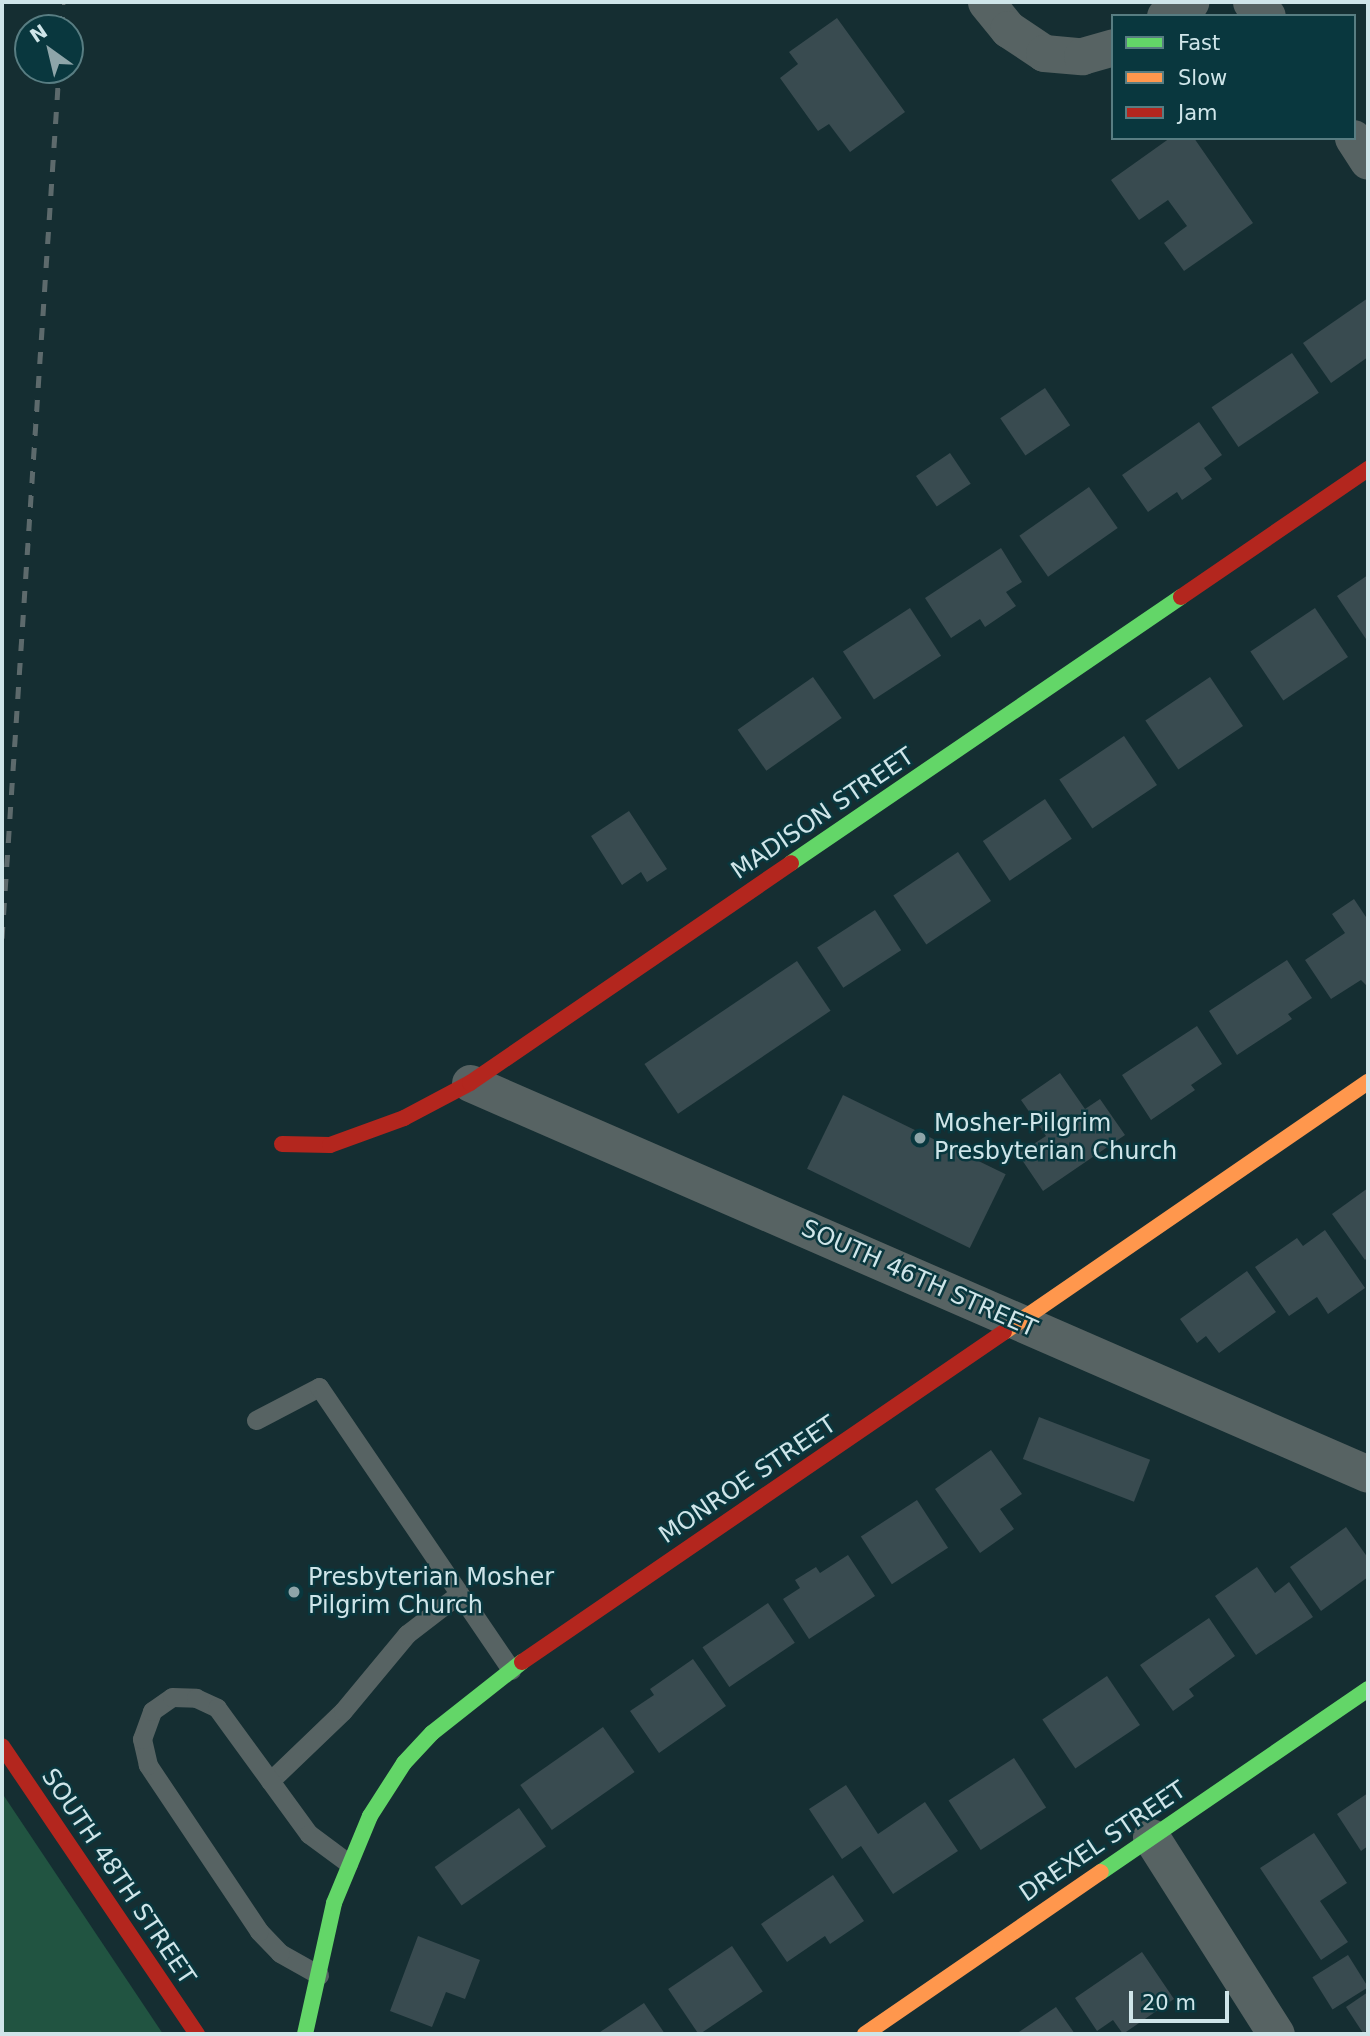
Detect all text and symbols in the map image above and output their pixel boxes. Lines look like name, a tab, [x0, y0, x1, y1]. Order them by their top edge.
north arrow	[14, 14, 84, 84]
legend	[1111, 14, 1356, 140]
text: N	[26, 20, 51, 47]
text: Fast	[1178, 31, 1220, 55]
text: Slow	[1178, 66, 1227, 90]
text: Jam	[1178, 101, 1218, 125]
street label: MADISON STREET	[726, 742, 920, 886]
place label: Mosher-Pilgrim Presbyterian Church	[934, 1110, 1177, 1166]
marker: Mosher-Pilgrim Presbyterian Church	[912, 1130, 928, 1146]
street label: SOUTH 46TH STREET	[797, 1214, 1041, 1344]
street label: MONROE STREET	[654, 1410, 842, 1550]
place label: Presbyterian Mosher Pilgrim Church	[308, 1564, 554, 1620]
marker: Presbyterian Mosher Pilgrim Church	[286, 1584, 302, 1600]
street label: SOUTH 48TH STREET	[35, 1763, 201, 1991]
street label: DREXEL STREET	[1014, 1776, 1192, 1908]
scale bar	[1132, 1976, 1232, 2020]
text: 20 m	[1142, 1991, 1196, 2015]

